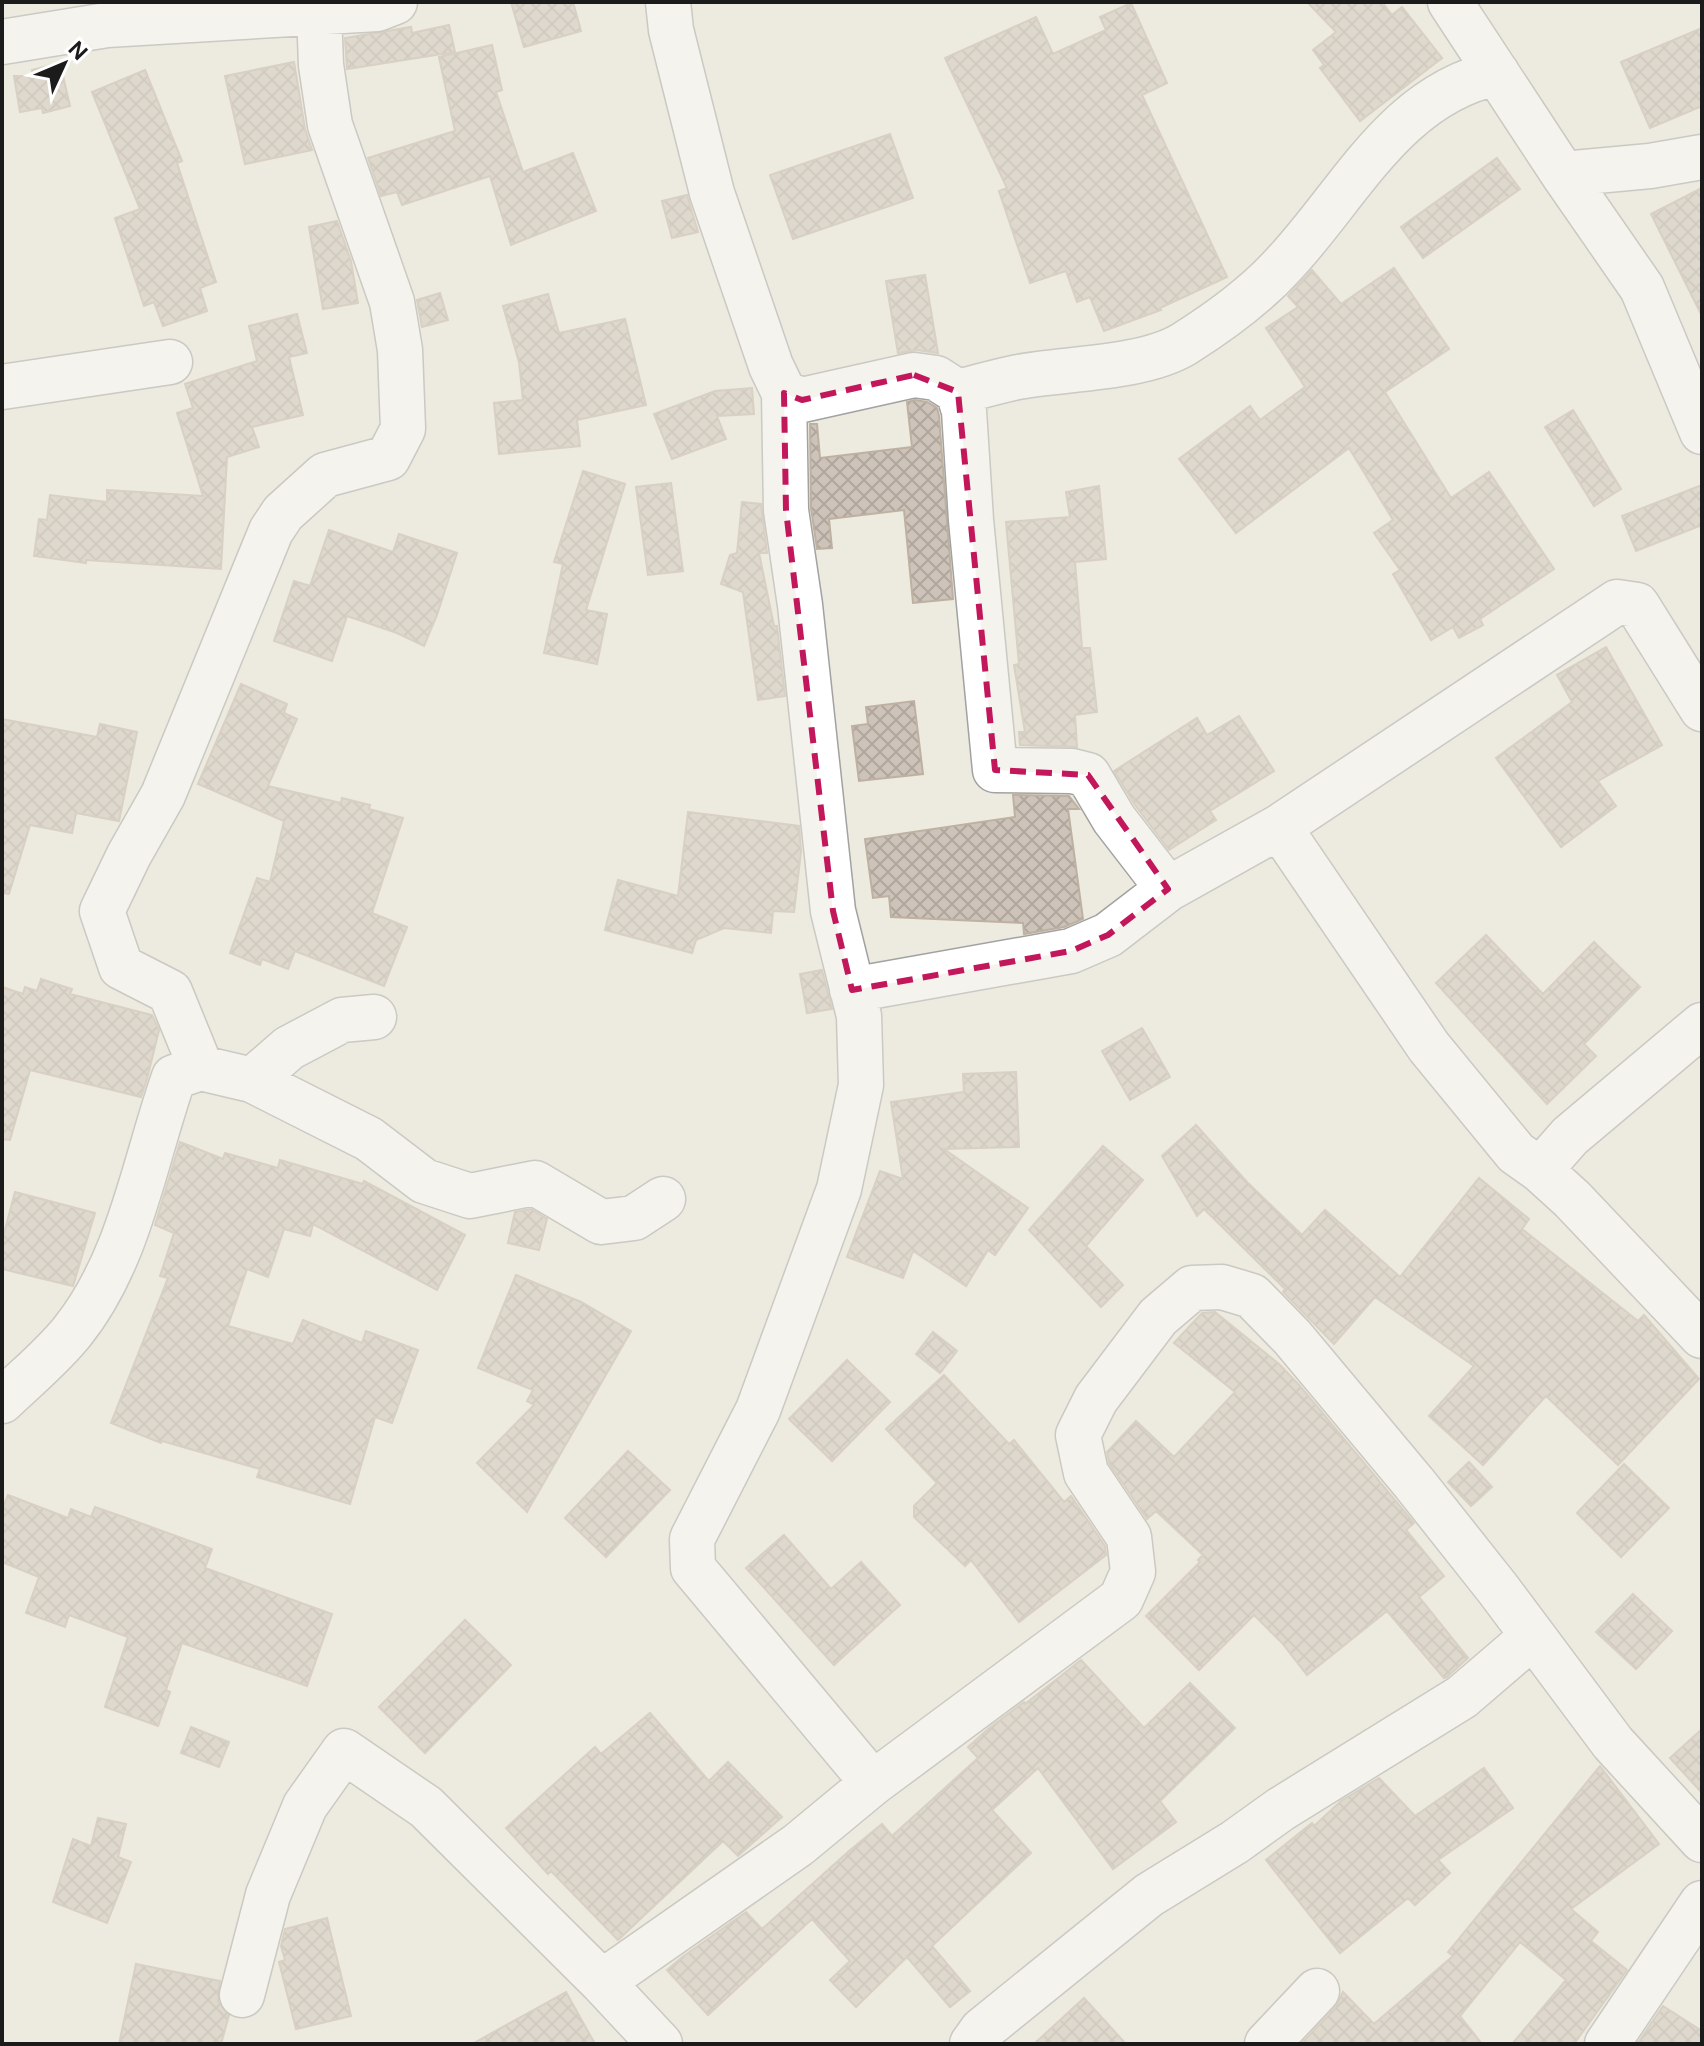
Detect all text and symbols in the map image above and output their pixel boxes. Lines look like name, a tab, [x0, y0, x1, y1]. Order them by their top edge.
north arrow	[24, 24, 104, 104]
text: N	[62, 35, 94, 66]

